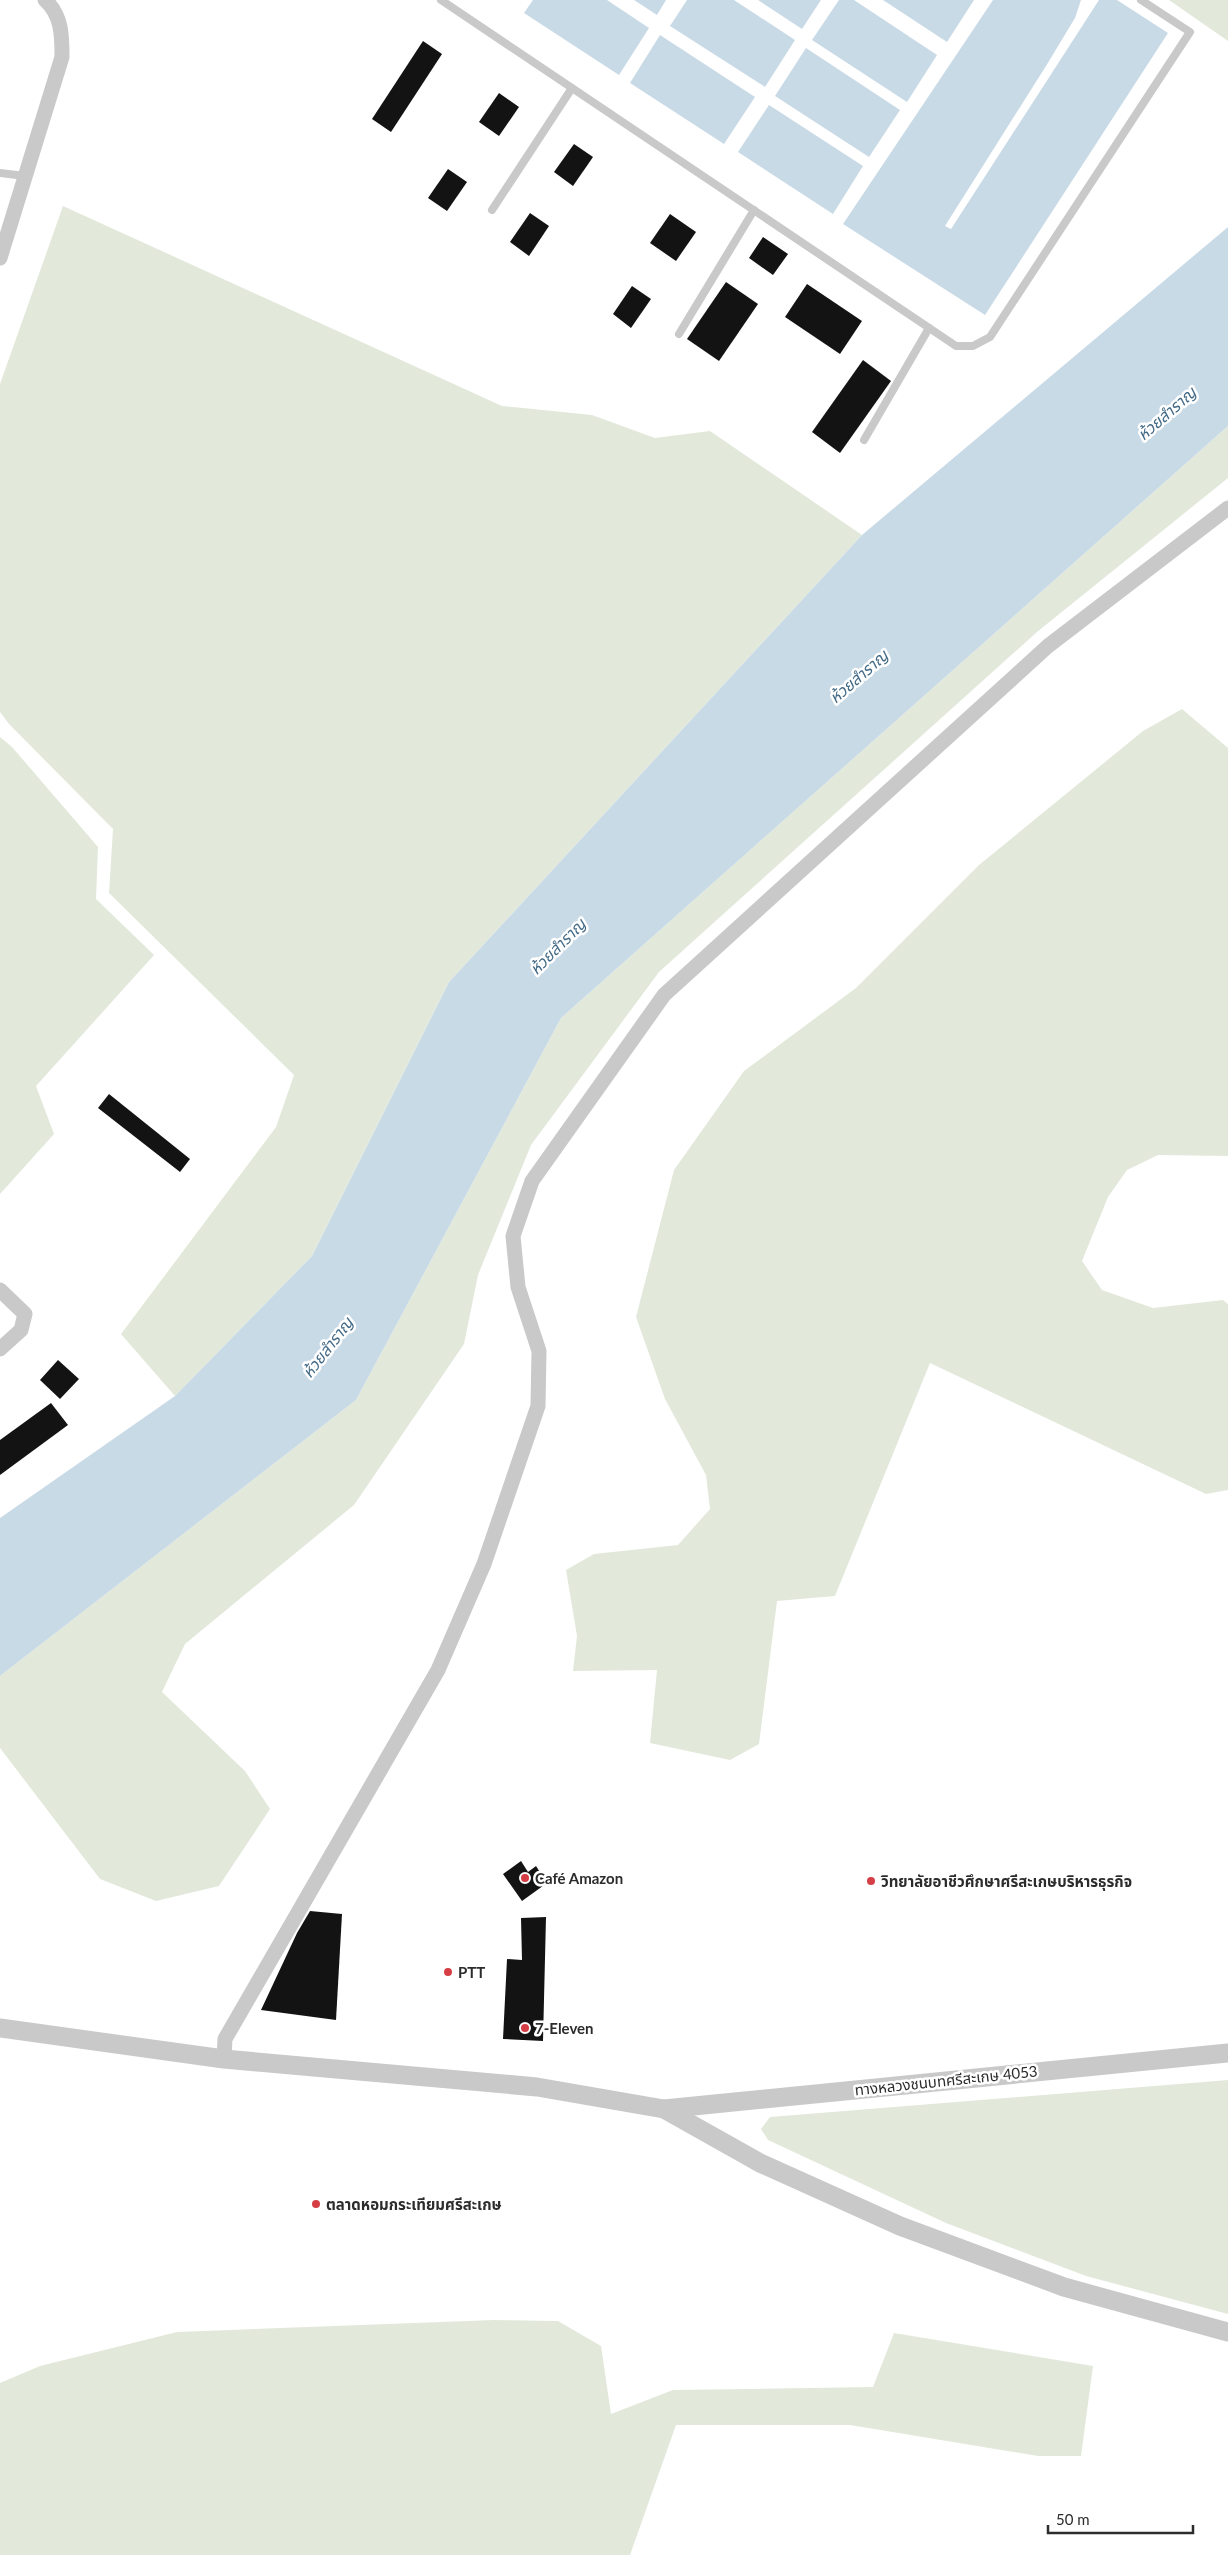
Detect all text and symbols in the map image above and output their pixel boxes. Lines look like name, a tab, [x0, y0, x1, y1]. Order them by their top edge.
water label: ห้วยสำราญ	[1133, 381, 1200, 444]
water label: ห้วยสำราญ	[825, 644, 892, 707]
water label: ห้วยสำราญ	[525, 913, 590, 978]
water label: ห้วยสำราญ	[298, 1312, 357, 1381]
place label: Café Amazon	[535, 1869, 623, 1887]
marker: Café Amazon	[519, 1872, 531, 1884]
place label: วิทยาลัยอาชีวศึกษาศรีสะเกษบริหารธุรกิจ	[880, 1872, 1132, 1891]
marker: วิทยาลัยอาชีวศึกษาศรีสะเกษบริหารธุรกิจ	[865, 1875, 877, 1887]
place label: PTT	[458, 1963, 485, 1981]
marker: PTT	[442, 1966, 454, 1978]
place label: 7-Eleven	[535, 2019, 594, 2037]
marker: 7-Eleven	[519, 2022, 531, 2034]
street label: ทางหลวงชนบทศรีสะเกษ 4053	[854, 2061, 1038, 2099]
place label: ตลาดหอมกระเทียมศรีสะเกษ	[326, 2195, 502, 2213]
marker: ตลาดหอมกระเทียมศรีสะเกษ	[310, 2198, 322, 2210]
scale bar	[1048, 2502, 1193, 2534]
text: 50 m	[1056, 2510, 1090, 2528]

